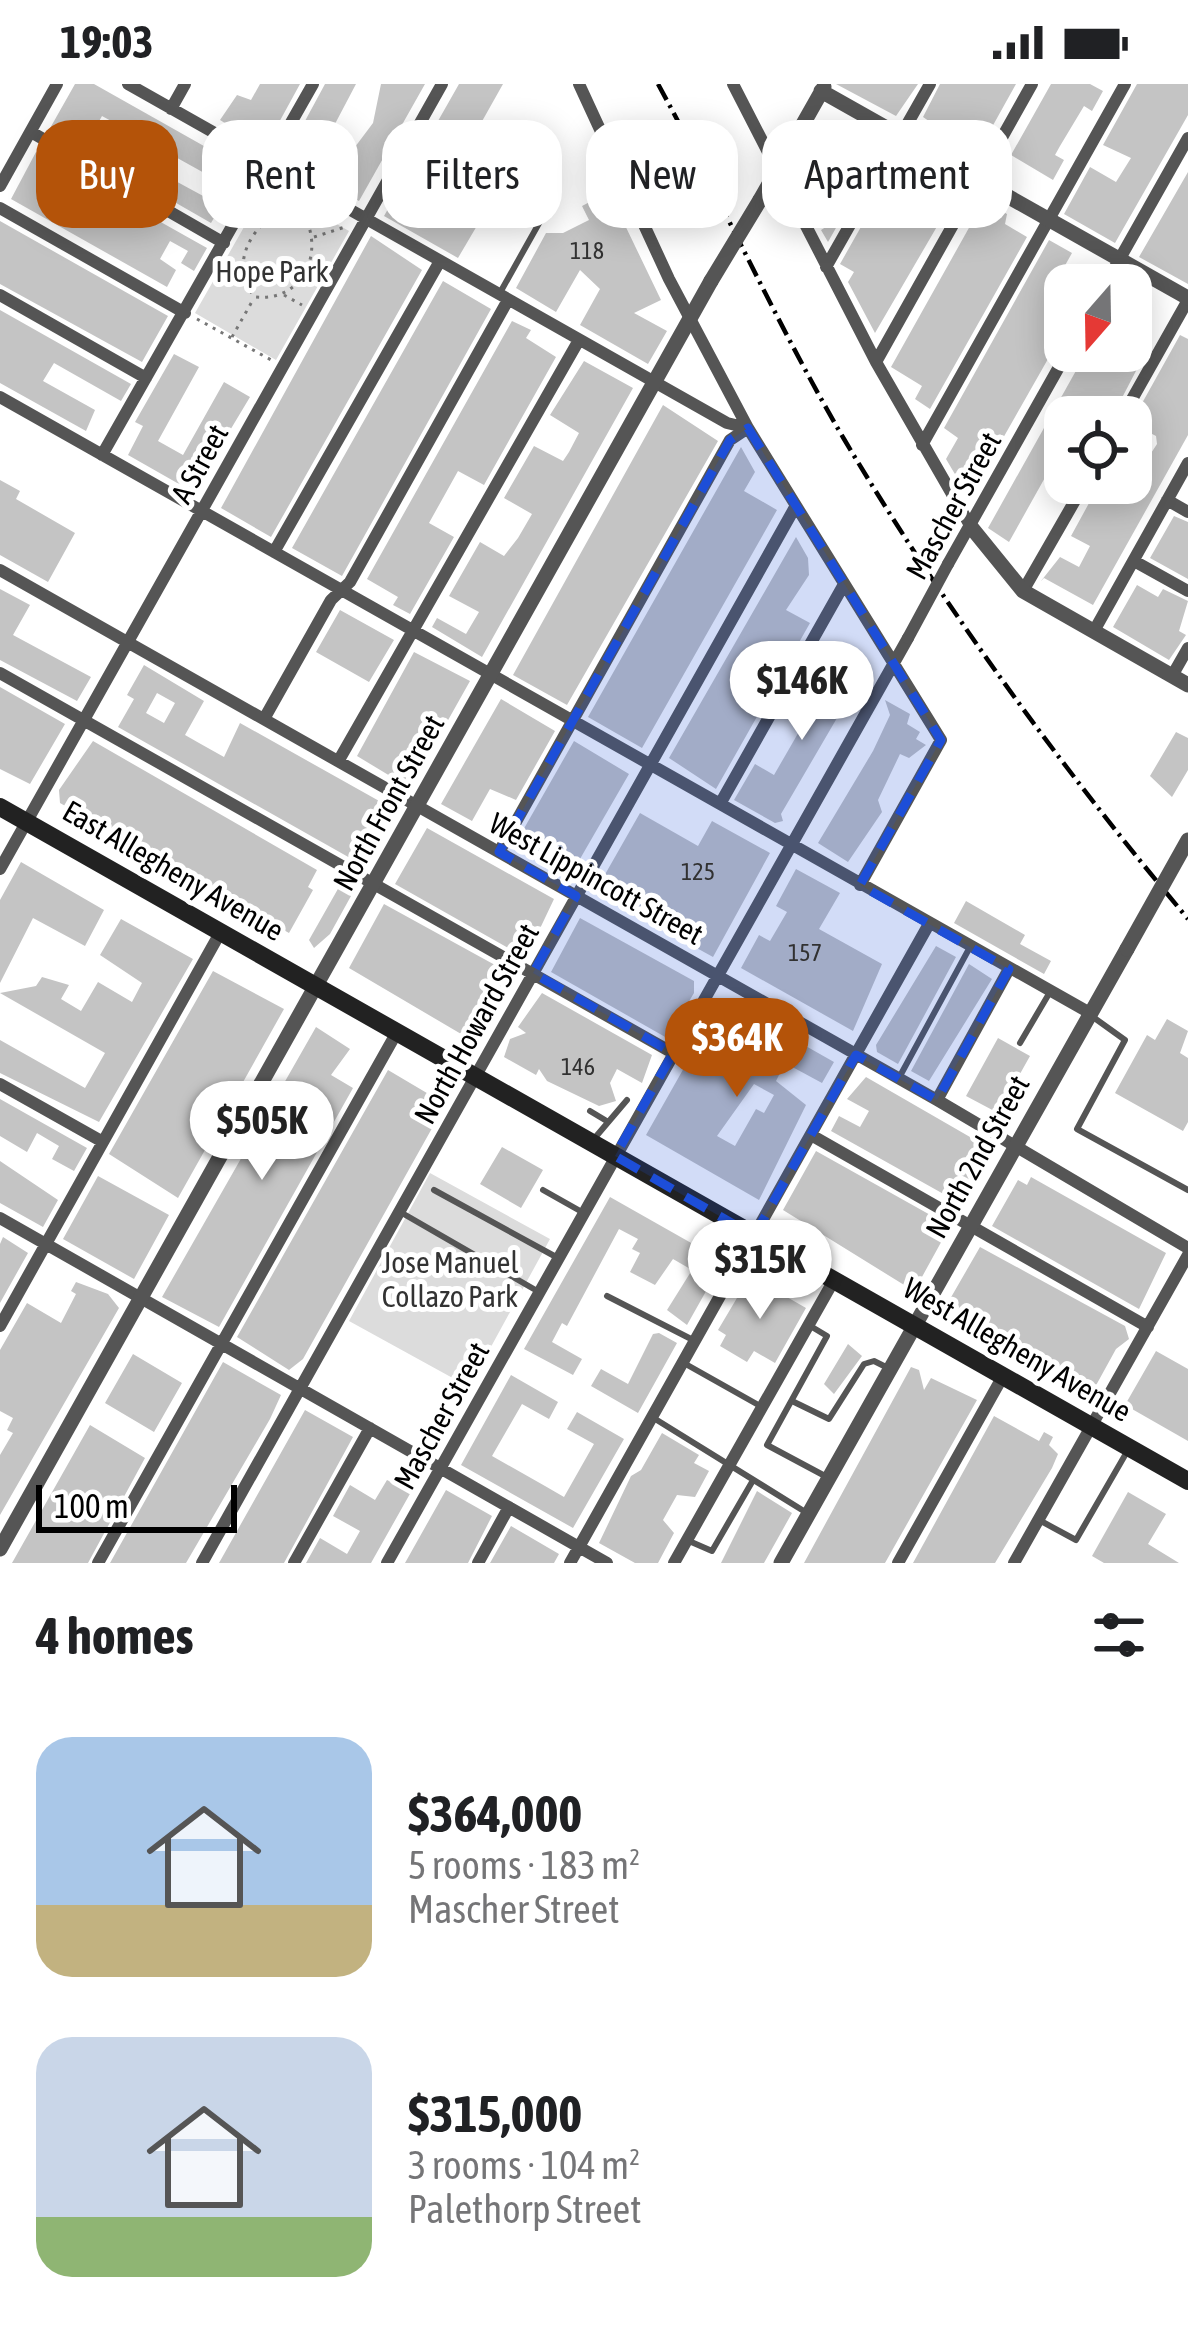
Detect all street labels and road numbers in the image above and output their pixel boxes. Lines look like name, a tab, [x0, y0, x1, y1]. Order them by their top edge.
street label: A Street	[164, 418, 235, 509]
street label: Mascher Street	[899, 426, 1007, 585]
street label: North Front Street	[326, 709, 450, 896]
street label: East Allegheny Avenue	[57, 793, 290, 947]
street label: West Lippincott Street	[484, 805, 709, 951]
street label: North Howard Street	[407, 918, 545, 1129]
street label: North 2nd Street	[919, 1069, 1036, 1244]
street label: West Allegheny Avenue	[898, 1270, 1137, 1428]
street label: Mascher Street	[387, 1336, 495, 1495]

